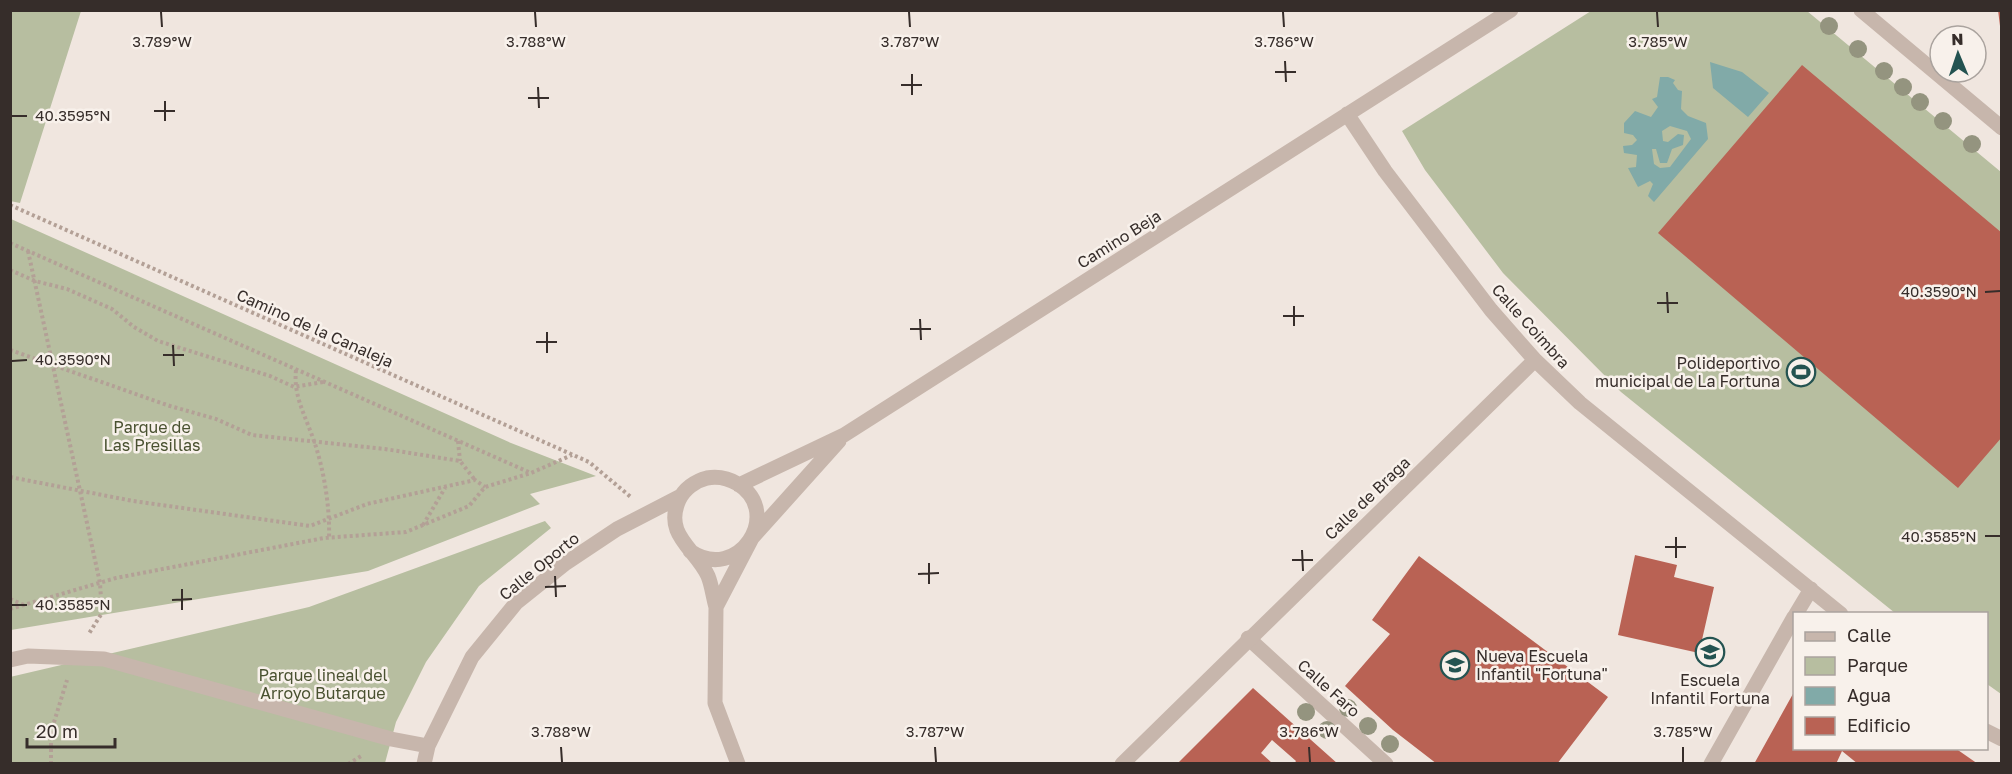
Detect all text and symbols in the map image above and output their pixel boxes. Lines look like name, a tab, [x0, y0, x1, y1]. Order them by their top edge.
north arrow	[1928, 24, 1988, 84]
text: N	[1951, 29, 1964, 49]
text: 3.789°W	[132, 32, 192, 50]
text: 3.788°W	[506, 32, 566, 50]
text: 3.787°W	[881, 32, 939, 50]
text: 3.786°W	[1254, 32, 1314, 50]
text: 3.785°W	[1628, 32, 1688, 50]
text: 40.3595°N	[35, 106, 111, 124]
street label: Camino Beja	[1073, 205, 1165, 273]
street label: Calle Coimbra	[1488, 279, 1574, 373]
text: 40.3590°N	[1901, 282, 1977, 300]
street label: Camino de la Canaleja	[234, 284, 396, 372]
text: 40.3590°N	[35, 350, 111, 368]
place label: Polideportivo municipal de La Fortuna	[1595, 353, 1780, 391]
sports icon: Polideportivo municipal de La Fortuna	[1785, 356, 1817, 388]
park label: Parque de Las Presillas	[103, 417, 201, 455]
street label: Calle de Braga	[1320, 452, 1414, 544]
text: 40.3585°N	[1901, 527, 1977, 545]
street label: Calle Oporto	[495, 528, 583, 604]
text: 40.3585°N	[35, 595, 111, 613]
legend	[1793, 612, 1988, 750]
text: Calle	[1847, 624, 1891, 646]
school or university icon: Escuela Infantil Fortuna	[1694, 636, 1726, 668]
place label: Nueva Escuela Infantil "Fortuna"	[1476, 646, 1608, 684]
school or university icon: Nueva Escuela Infantil "Fortuna"	[1439, 649, 1471, 681]
text: Parque	[1847, 654, 1908, 676]
street label: Calle Faro	[1294, 655, 1364, 721]
park label: Parque lineal del Arroyo Butarque	[258, 665, 388, 703]
place label: Escuela Infantil Fortuna	[1650, 670, 1770, 708]
text: Agua	[1847, 684, 1891, 706]
scale bar	[27, 711, 116, 749]
text: Edificio	[1847, 714, 1911, 736]
text: 20 m	[36, 720, 78, 742]
text: 3.788°W	[531, 722, 591, 740]
text: 3.787°W	[906, 722, 964, 740]
text: 3.786°W	[1279, 722, 1339, 740]
text: 3.785°W	[1653, 722, 1713, 740]

